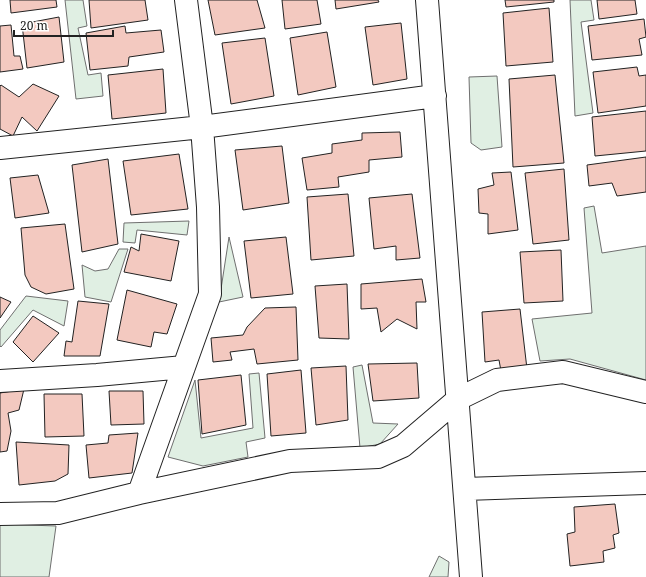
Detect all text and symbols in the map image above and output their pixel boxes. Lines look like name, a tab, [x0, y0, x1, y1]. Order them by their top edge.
scale bar	[14, 12, 113, 38]
text: 20 m	[20, 17, 48, 34]

